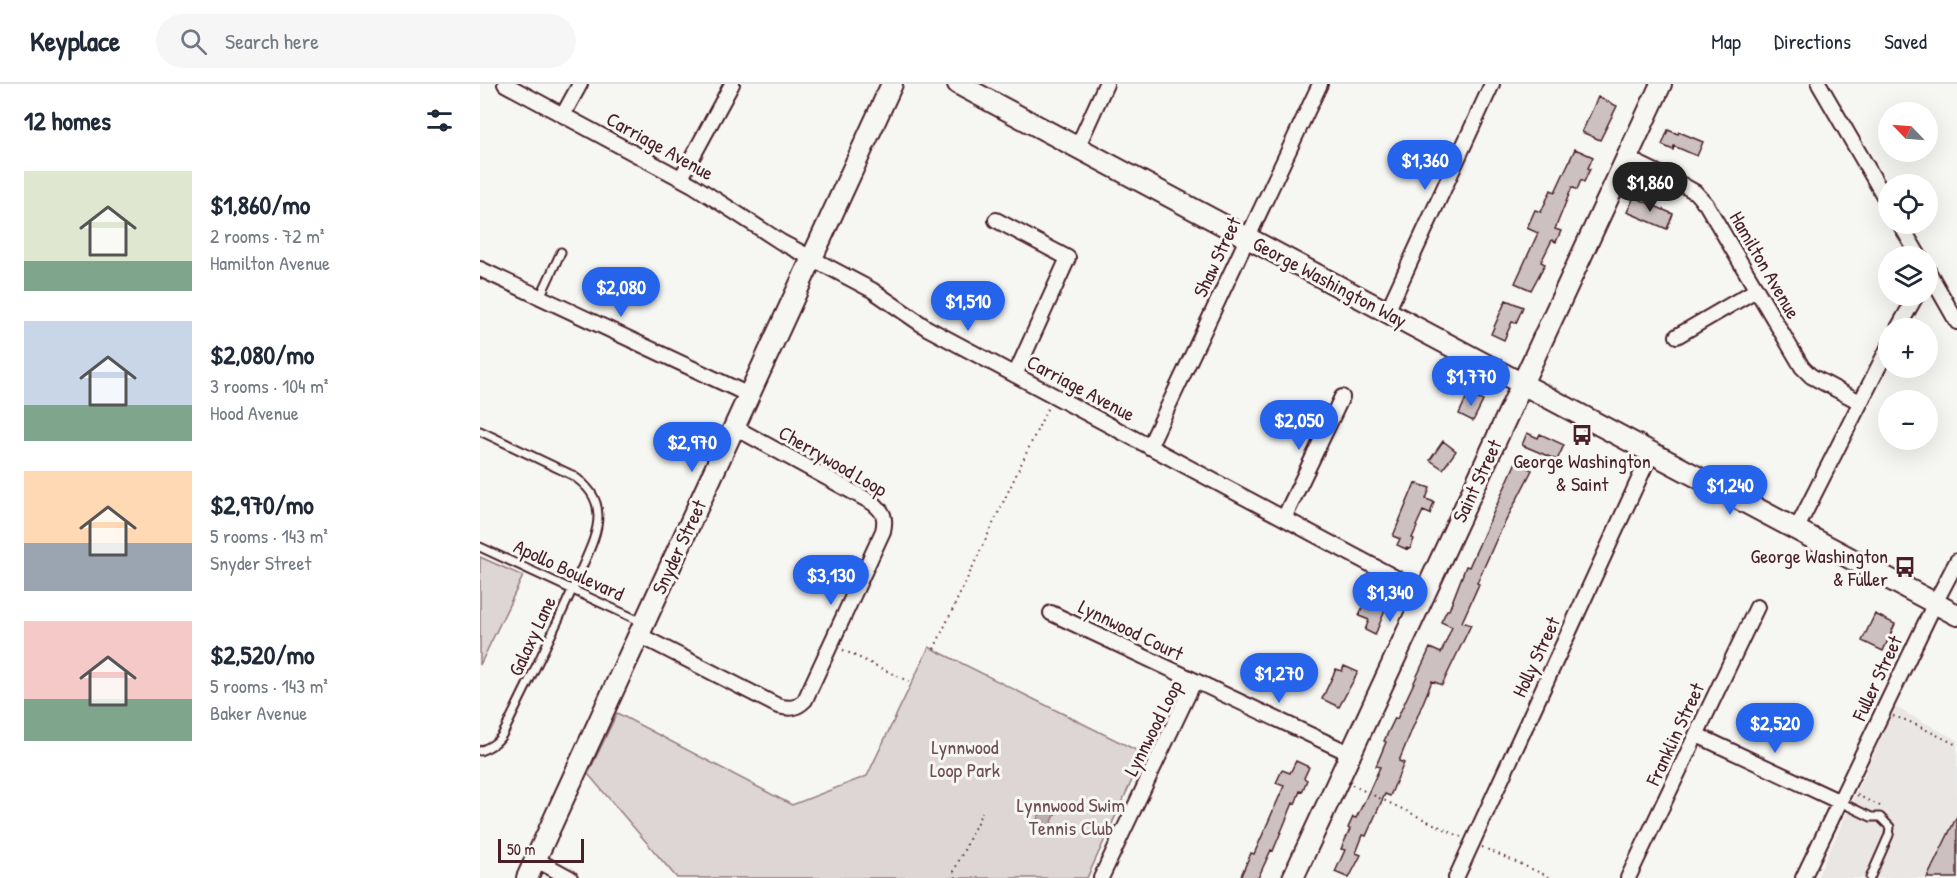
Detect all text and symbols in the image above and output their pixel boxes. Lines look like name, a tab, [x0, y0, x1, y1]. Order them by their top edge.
search box	[156, 14, 576, 68]
text: Keyplace	[30, 22, 120, 60]
icon: search	[177, 25, 210, 58]
text: Search here	[225, 26, 319, 56]
text: Map	[1711, 27, 1741, 56]
text: Directions	[1774, 27, 1851, 56]
text: Saved	[1884, 27, 1927, 56]
north arrow	[1878, 102, 1938, 162]
map controls	[1878, 102, 1938, 450]
text: 12 homes	[24, 103, 111, 138]
icon: filters	[423, 104, 456, 137]
street label: Carriage Avenue	[602, 105, 719, 186]
pin: $1,360	[1376, 140, 1474, 191]
text: $1,360	[1401, 146, 1449, 173]
pin: $1,860	[1601, 162, 1699, 213]
text: $1,860	[1626, 168, 1674, 195]
button: locate	[1878, 174, 1938, 234]
text: $1,860/mo	[210, 187, 310, 222]
icon: home	[72, 195, 144, 267]
street label: Hamilton Avenue	[1724, 206, 1807, 323]
street label: Shaw Street	[1186, 211, 1247, 301]
text: 2 rooms · 72 m²	[210, 222, 324, 249]
street label: George Washington Way	[1249, 230, 1412, 334]
button: layers	[1878, 246, 1938, 306]
text: Hamilton Avenue	[210, 249, 330, 276]
pin: $2,080	[572, 267, 670, 318]
text: $2,080	[596, 273, 646, 300]
pin: $1,510	[919, 281, 1017, 332]
text: $1,510	[945, 287, 991, 314]
button: +	[1878, 318, 1938, 378]
text: $2,080/mo	[210, 337, 314, 372]
icon: home	[72, 345, 144, 417]
street label: Carriage Avenue	[1022, 348, 1140, 427]
pin: $1,770	[1422, 356, 1520, 407]
text: $1,770	[1446, 362, 1496, 389]
text: 3 rooms · 104 m²	[210, 372, 328, 399]
button: −	[1878, 390, 1938, 450]
text: Hood Avenue	[210, 399, 299, 426]
pin: $2,050	[1250, 400, 1348, 451]
text: $2,050	[1274, 406, 1324, 433]
street label: Cherrywood Loop	[774, 419, 893, 503]
pin: $2,970	[643, 422, 741, 473]
bus stop icon: George Washington & Saint	[1570, 423, 1594, 447]
text: $2,970	[667, 428, 717, 455]
street label: Saint Street	[1446, 434, 1508, 527]
place label: George Washington & Saint	[1513, 447, 1651, 497]
pin: $1,240	[1681, 465, 1779, 516]
text: $1,240	[1706, 471, 1754, 498]
text: $2,970/mo	[210, 487, 314, 522]
street label: Snyder Street	[645, 494, 713, 598]
icon: home	[72, 495, 144, 567]
text: 5 rooms · 143 m²	[210, 522, 328, 549]
street label: Apollo Boulevard	[510, 532, 629, 607]
place label: George Washington & Fuller	[1751, 542, 1888, 592]
text: Snyder Street	[210, 549, 311, 576]
pin: $3,130	[782, 555, 880, 606]
bus stop icon: George Washington & Fuller	[1893, 555, 1917, 579]
text: $3,130	[807, 561, 855, 588]
pin: $1,340	[1341, 572, 1439, 623]
text: $1,340	[1367, 578, 1413, 605]
street label: Galaxy Lane	[501, 592, 562, 680]
street label: Lynnwood Court	[1074, 593, 1189, 667]
street label: Holly Street	[1505, 611, 1566, 701]
street label: Fuller Street	[1845, 630, 1908, 726]
text: $2,520/mo	[210, 637, 315, 672]
icon: home	[72, 645, 144, 717]
pin: $1,270	[1230, 653, 1328, 704]
text: $1,270	[1254, 659, 1304, 686]
text: 5 rooms · 143 m²	[210, 672, 328, 699]
street label: Lynnwood Loop	[1117, 675, 1188, 780]
street label: Franklin Street	[1639, 677, 1711, 790]
text: Baker Avenue	[210, 699, 307, 726]
pin: $2,520	[1726, 703, 1824, 754]
text: $2,520	[1750, 709, 1800, 736]
park label: Lynnwood Loop Park	[930, 733, 1000, 783]
park label: Lynnwood Swim Tennis Club	[1017, 791, 1125, 841]
scale bar	[498, 836, 584, 864]
text: 50 m	[507, 838, 536, 860]

